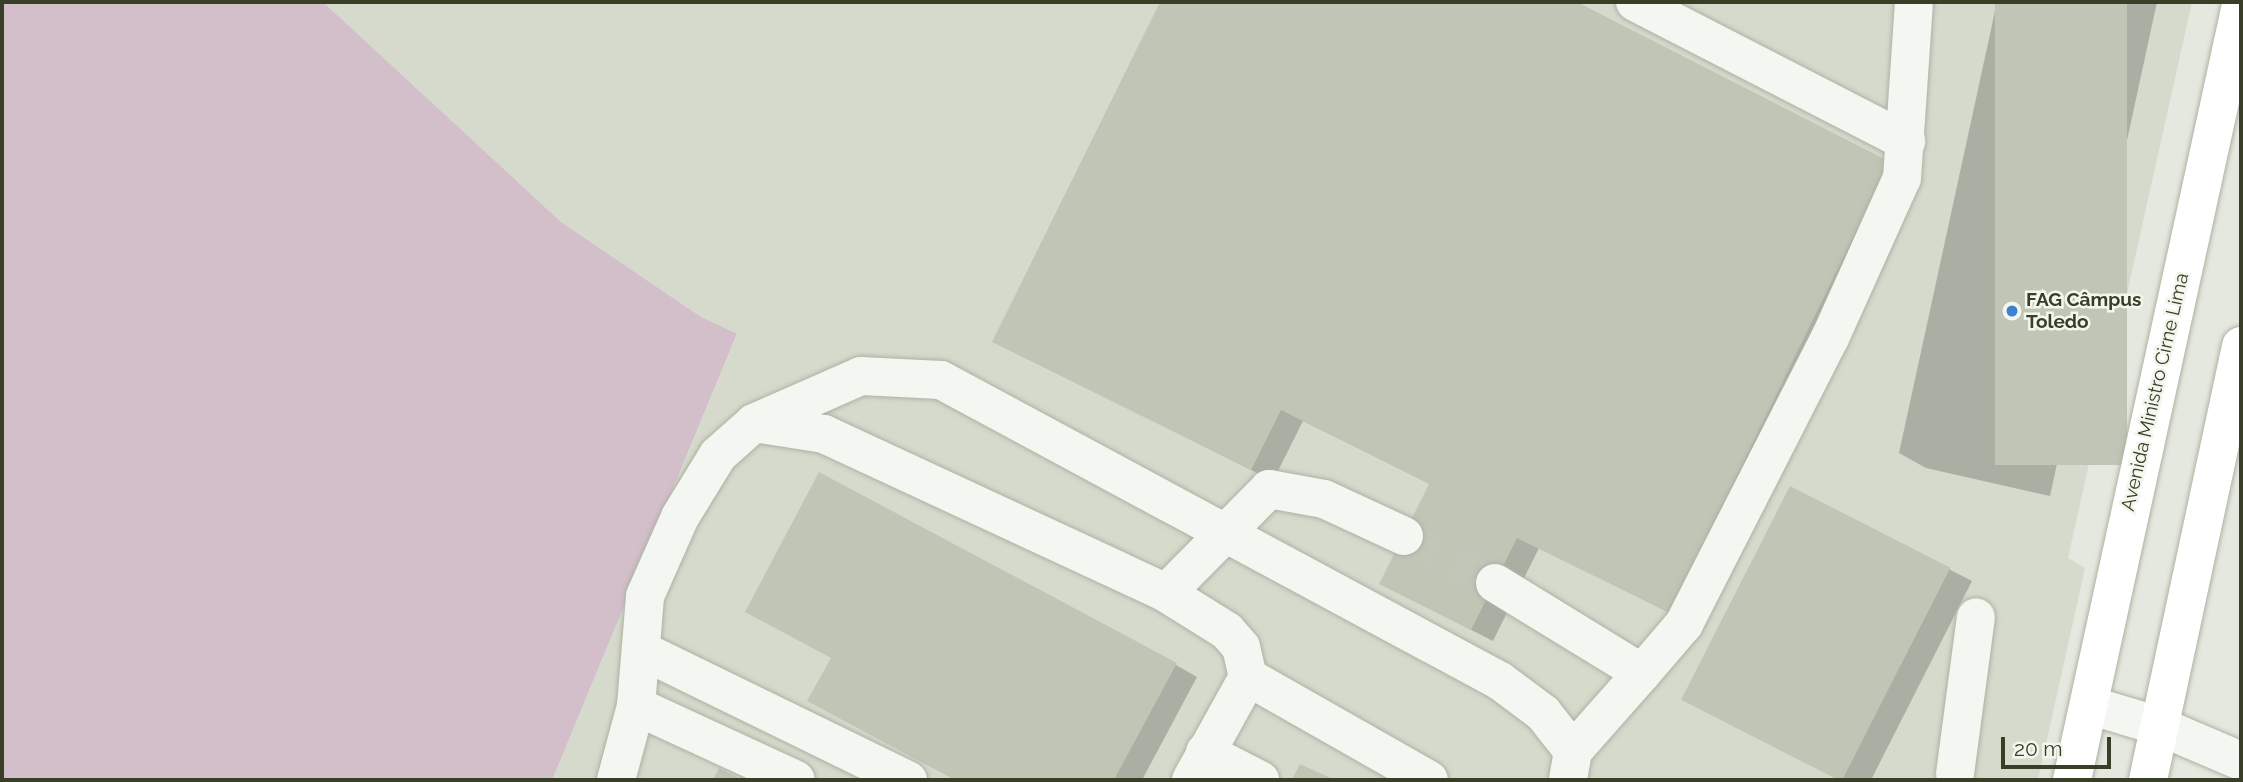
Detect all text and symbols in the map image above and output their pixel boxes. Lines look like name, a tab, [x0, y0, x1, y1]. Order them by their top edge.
street label: Avenida Ministro Cirne Lima	[2117, 271, 2193, 513]
place label: FAG Câmpus Toledo	[2026, 289, 2141, 333]
marker: FAG Câmpus Toledo	[2004, 303, 2020, 319]
scale bar	[2005, 722, 2115, 766]
text: 20 m	[2014, 736, 2062, 761]

